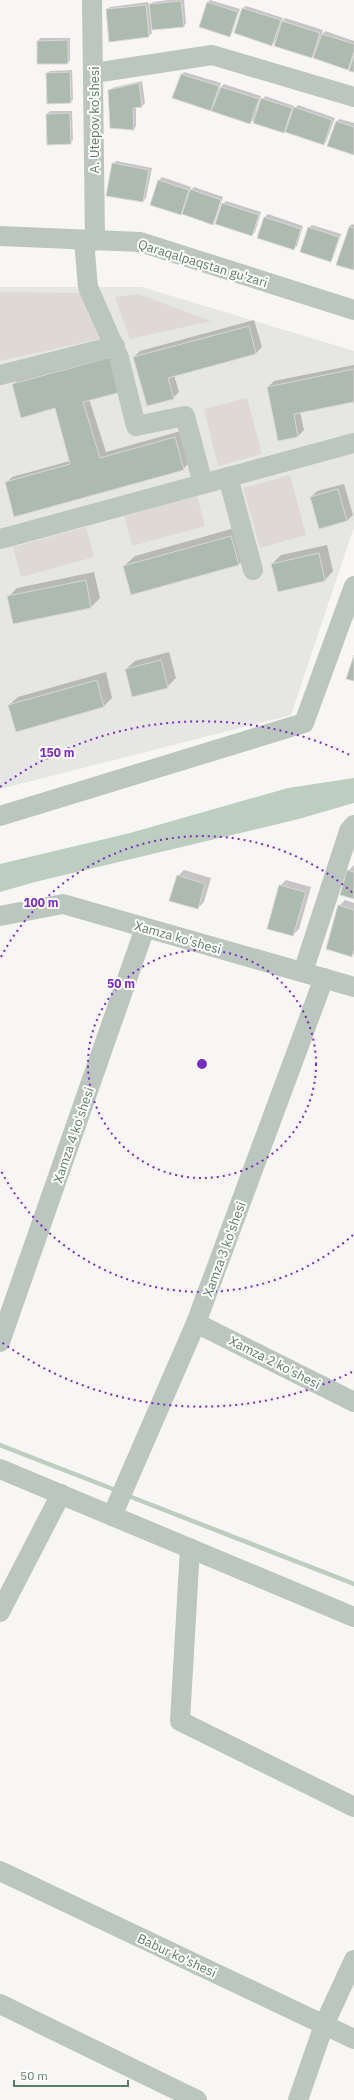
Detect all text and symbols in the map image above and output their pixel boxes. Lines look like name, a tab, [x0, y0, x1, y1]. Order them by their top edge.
street label: A. Utepov ko'shesi	[86, 66, 103, 174]
street label: Qaraqalpaqstan gu'zari	[136, 236, 270, 291]
text: 150 m	[39, 745, 75, 760]
text: 100 m	[23, 895, 59, 910]
street label: Xamza ko'shesi	[133, 917, 223, 958]
text: 50 m	[107, 976, 135, 991]
centre of rings	[195, 1057, 209, 1071]
street label: Xamza 4 ko'shesi	[49, 1085, 98, 1185]
street label: Xamza 3 ko'shesi	[199, 1199, 250, 1299]
street label: Xamza 2 ko'shesi	[226, 1332, 323, 1393]
street label: Babur ko'shesi	[134, 1930, 219, 1981]
scale bar	[14, 2062, 128, 2088]
text: 50 m	[20, 2068, 48, 2083]

